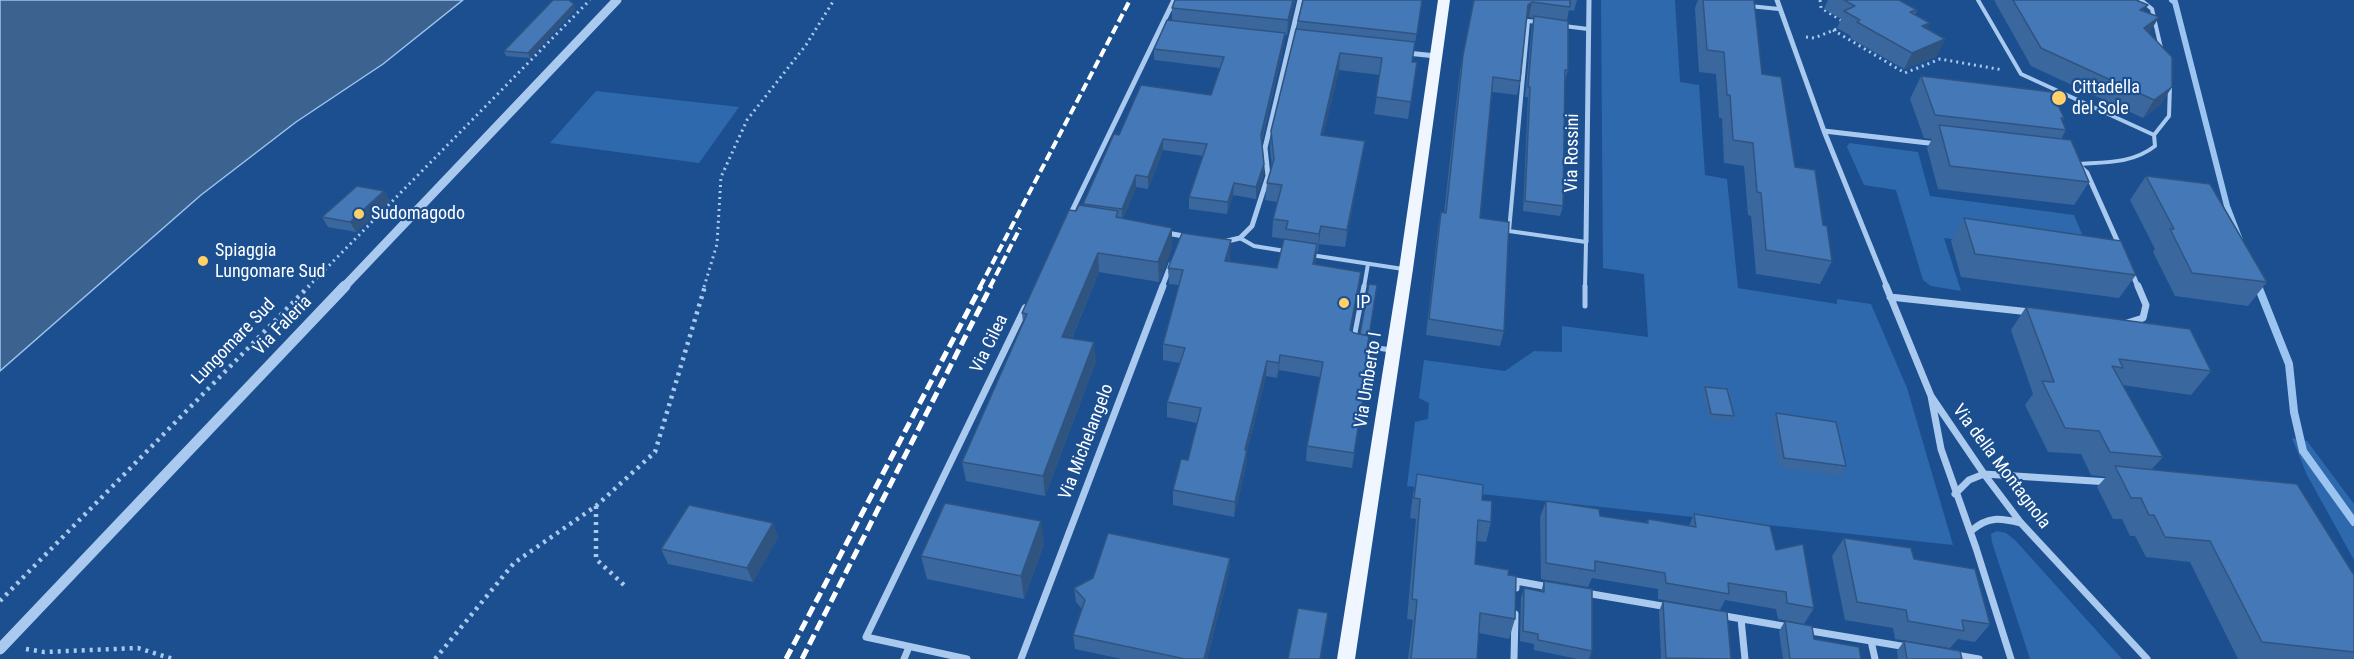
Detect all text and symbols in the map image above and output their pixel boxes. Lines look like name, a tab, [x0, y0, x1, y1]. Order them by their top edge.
place label: Cittadella del Sole	[2072, 77, 2140, 119]
marker: Cittadella del Sole	[2050, 89, 2068, 107]
street label: Via Rossini	[1562, 113, 1584, 193]
place label: Sudomagodo	[371, 203, 465, 225]
marker: Sudomagodo	[352, 207, 366, 221]
place label: Spiaggia Lungomare Sud	[215, 240, 326, 282]
marker: Spiaggia Lungomare Sud	[196, 254, 210, 268]
street label: Via Faleria	[249, 292, 317, 360]
place label: IP	[1356, 292, 1370, 314]
street label: Lungomare Sud	[188, 295, 280, 389]
marker: IP	[1337, 296, 1351, 310]
street label: Via Cilea	[967, 311, 1013, 377]
street label: Via Umberto I	[1351, 331, 1387, 429]
street label: Via Michelangelo	[1055, 381, 1119, 503]
street label: Via della Montagnola	[1947, 401, 2055, 533]

